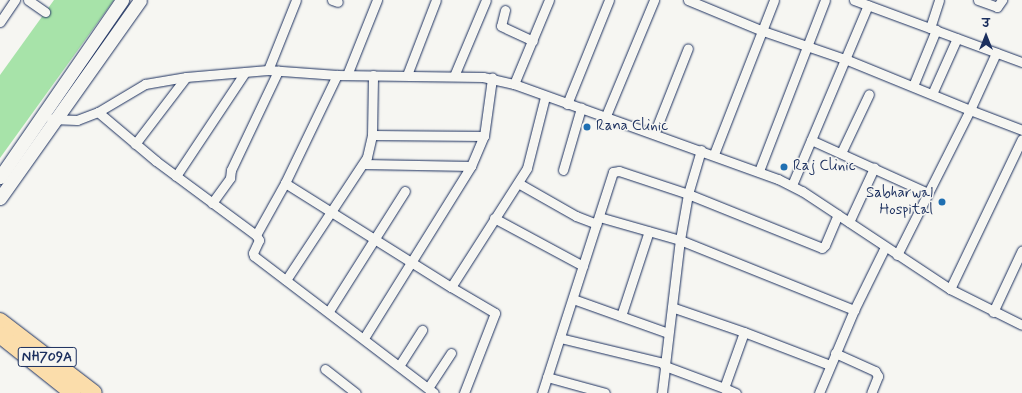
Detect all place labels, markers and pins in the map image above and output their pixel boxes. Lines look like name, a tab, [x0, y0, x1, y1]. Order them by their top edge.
place label: Rana Clinic	[596, 118, 669, 136]
marker: Rana Clinic	[581, 121, 593, 133]
place label: Raj Clinic	[793, 158, 857, 176]
marker: Raj Clinic	[778, 161, 790, 173]
place label: Sabharwal Hospital	[866, 184, 933, 219]
marker: Sabharwal Hospital	[936, 196, 948, 208]

